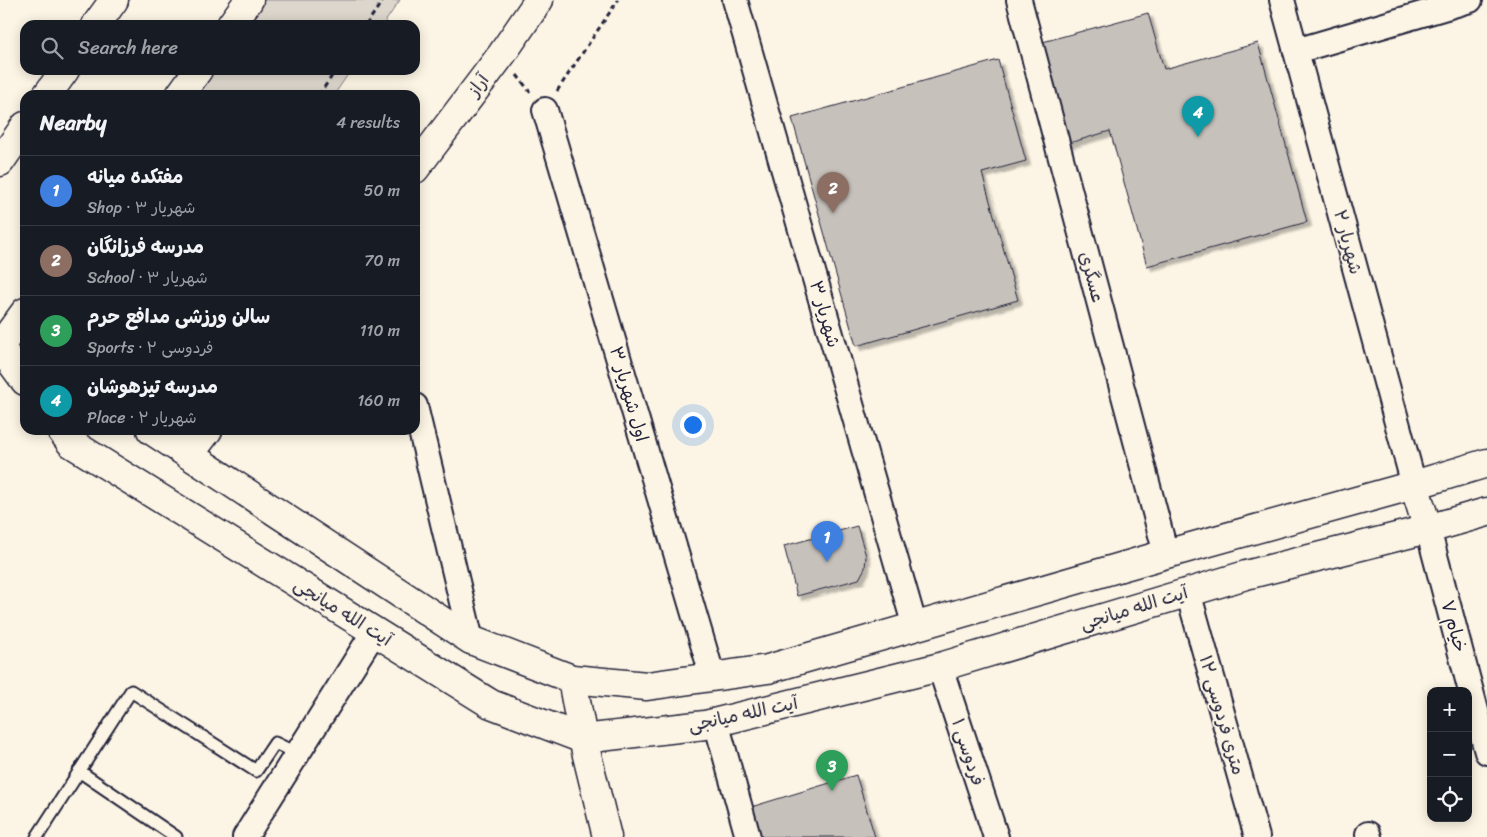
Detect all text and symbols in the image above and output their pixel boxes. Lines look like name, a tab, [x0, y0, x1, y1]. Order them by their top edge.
search box	[20, 20, 420, 75]
text: Search here	[78, 31, 178, 64]
icon: search	[38, 34, 66, 62]
street label: آراز	[457, 65, 499, 105]
pin: 4	[1182, 96, 1214, 137]
text: Nearby	[40, 104, 106, 142]
text: 4 results	[336, 108, 400, 137]
text: مفتکده میانه	[87, 160, 183, 193]
pin: 2	[817, 172, 849, 213]
text: 1	[53, 176, 59, 205]
text: 50 m	[364, 176, 400, 205]
text: Shop · شهریار ۳	[87, 193, 195, 222]
street label: شهریار ۲	[1324, 206, 1372, 278]
text: مدرسه فرزانگان	[87, 230, 204, 263]
text: 2	[51, 246, 61, 275]
text: 70 m	[364, 246, 400, 275]
street label: عسگری	[1070, 248, 1114, 306]
text: School · شهریار ۳	[87, 263, 208, 292]
street label: شهریار ۳	[800, 277, 850, 351]
text: سالن ورزشی مدافع حرم	[87, 300, 270, 333]
text: 3	[52, 316, 60, 345]
text: 110 m	[360, 316, 400, 345]
text: Sports · فردوسی ۲	[87, 333, 213, 362]
street label: اول شهریار ۳	[600, 343, 658, 445]
text: مدرسه تیزهوشان	[87, 370, 218, 403]
text: 4	[51, 386, 61, 415]
text: 160 m	[357, 386, 400, 415]
text: Place · شهریار ۲	[87, 403, 197, 432]
your location	[680, 412, 706, 438]
pin: 1	[811, 521, 843, 562]
street label: آیت الله میانجی	[287, 569, 400, 656]
street label: آیت الله میانجی	[1076, 576, 1194, 640]
street label: خیام ۷	[1432, 596, 1476, 656]
street label: ۱۲ متری فردوسی	[1190, 651, 1254, 779]
street label: آیت الله میانجی	[685, 686, 802, 741]
map controls	[1427, 687, 1472, 822]
button: +	[1427, 687, 1472, 732]
street label: فردوسی ۱	[942, 714, 994, 790]
button: −	[1427, 732, 1472, 777]
pin: 3	[816, 750, 848, 791]
button: locate	[1427, 777, 1472, 822]

